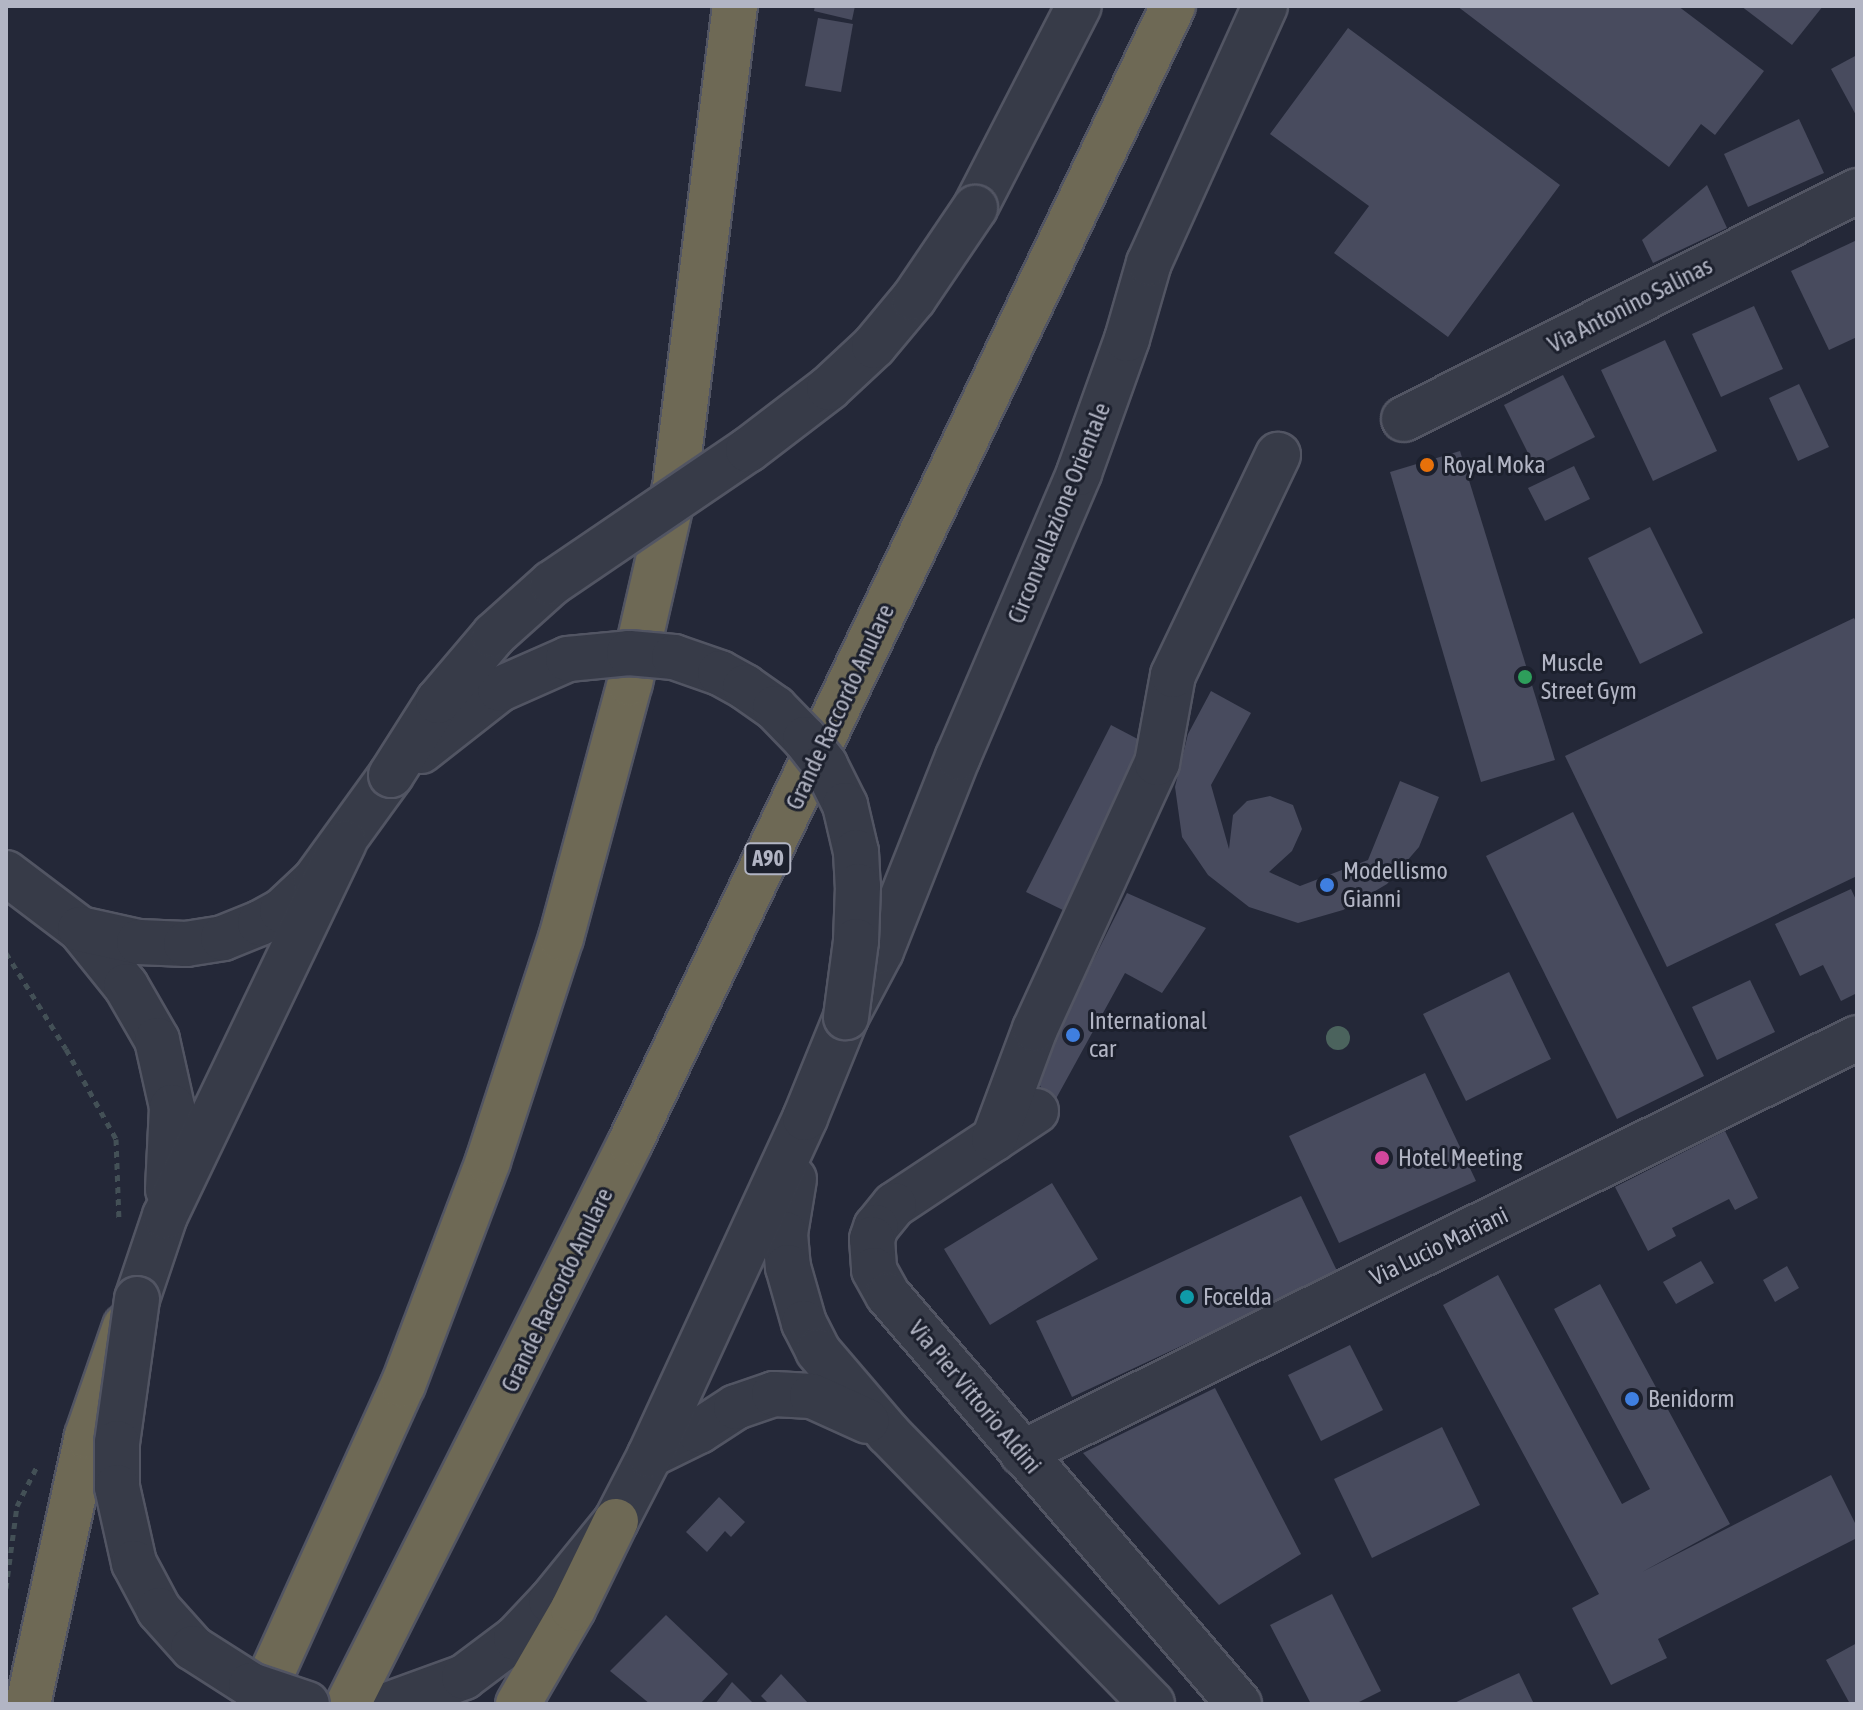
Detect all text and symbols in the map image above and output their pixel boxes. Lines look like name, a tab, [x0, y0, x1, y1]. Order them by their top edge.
street label: Via Antonino Salinas	[1543, 251, 1717, 359]
street label: Circonvallazione Orientale	[1002, 398, 1116, 628]
place label: Royal Moka	[1443, 451, 1546, 479]
marker: Royal Moka	[1418, 456, 1436, 474]
street label: Grande Raccordo Anulare	[780, 600, 900, 814]
place label: Muscle Street Gym	[1541, 649, 1637, 705]
marker: Muscle Street Gym	[1516, 668, 1534, 686]
road number: A90	[744, 841, 792, 877]
place label: Modellismo Gianni	[1343, 857, 1448, 913]
marker: Modellismo Gianni	[1318, 876, 1336, 894]
place label: International car	[1089, 1007, 1207, 1063]
marker: International car	[1064, 1026, 1082, 1044]
place label: Hotel Meeting	[1398, 1144, 1523, 1172]
marker: Hotel Meeting	[1373, 1149, 1391, 1167]
street label: Grande Raccordo Anulare	[495, 1183, 619, 1397]
street label: Via Lucio Mariani	[1365, 1200, 1513, 1292]
place label: Focelda	[1203, 1283, 1272, 1311]
marker: Focelda	[1178, 1288, 1196, 1306]
street label: Via Pier Vittorio Aldini	[903, 1315, 1047, 1479]
place label: Benidorm	[1648, 1385, 1734, 1413]
marker: Benidorm	[1623, 1390, 1641, 1408]

